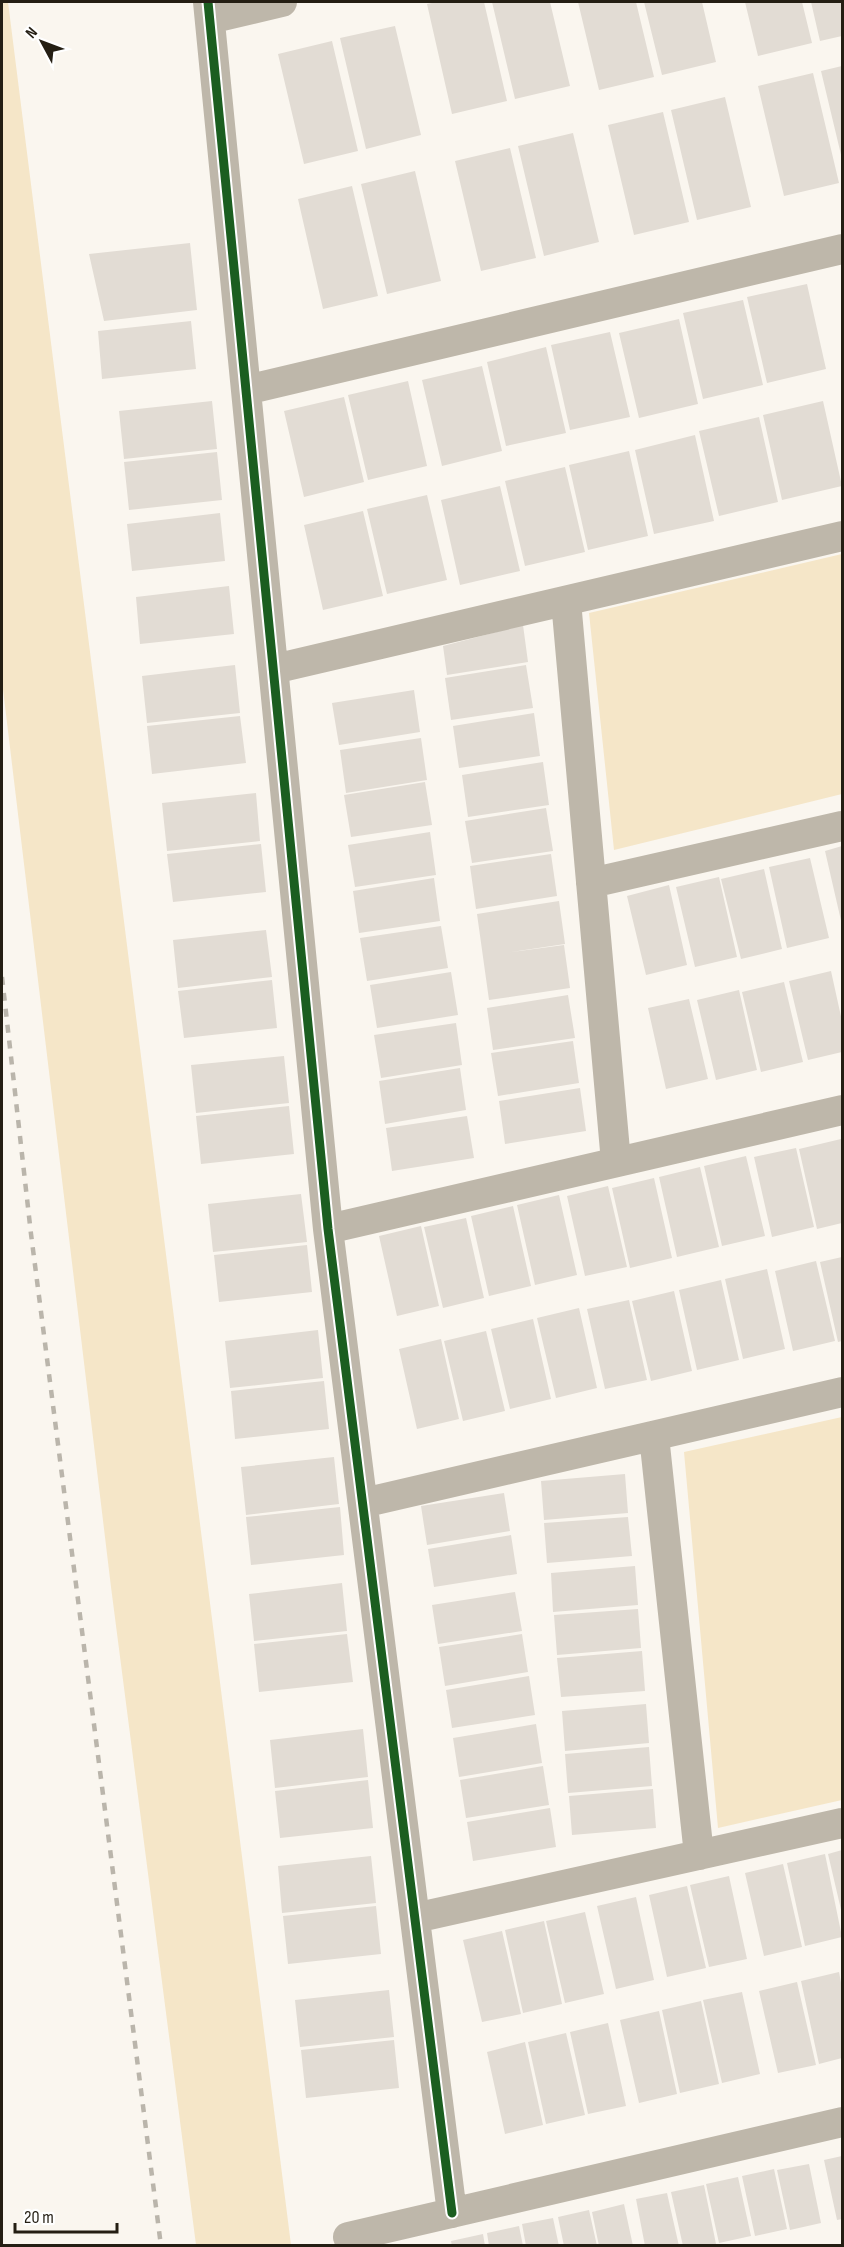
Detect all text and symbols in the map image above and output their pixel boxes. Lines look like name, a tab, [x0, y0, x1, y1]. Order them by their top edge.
north arrow	[12, 12, 72, 72]
text: N	[22, 24, 42, 43]
scale bar	[15, 2196, 117, 2234]
text: 20 m	[24, 2207, 54, 2228]

